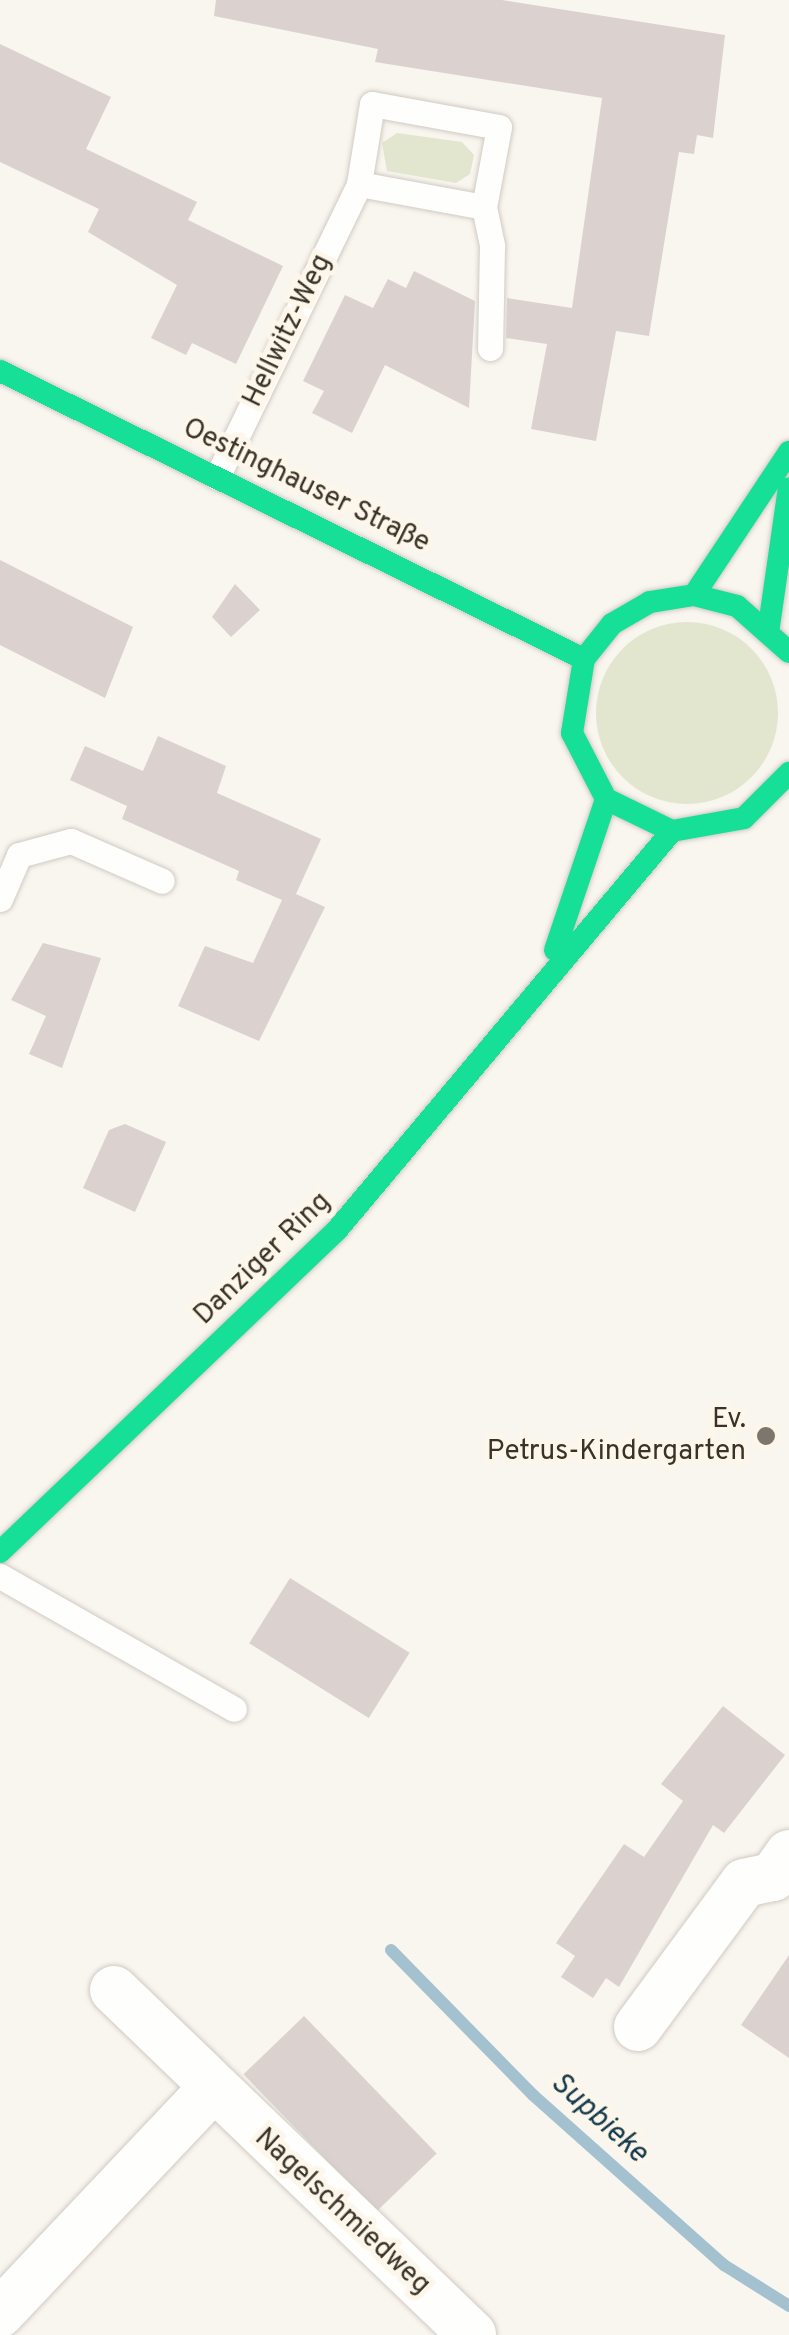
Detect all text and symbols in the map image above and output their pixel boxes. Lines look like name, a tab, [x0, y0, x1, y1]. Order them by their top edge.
street label: Hellwitz-Weg	[237, 249, 339, 413]
street label: Oestinghauser Straße	[177, 412, 435, 560]
street label: Danziger Ring	[188, 1186, 338, 1332]
place label: Ev. Petrus-Kindergarten	[487, 1403, 746, 1469]
marker: Ev. Petrus-Kindergarten	[755, 1425, 777, 1447]
water label: Supbieke	[542, 2066, 654, 2172]
street label: Nagelschmiedweg	[247, 2122, 437, 2302]

